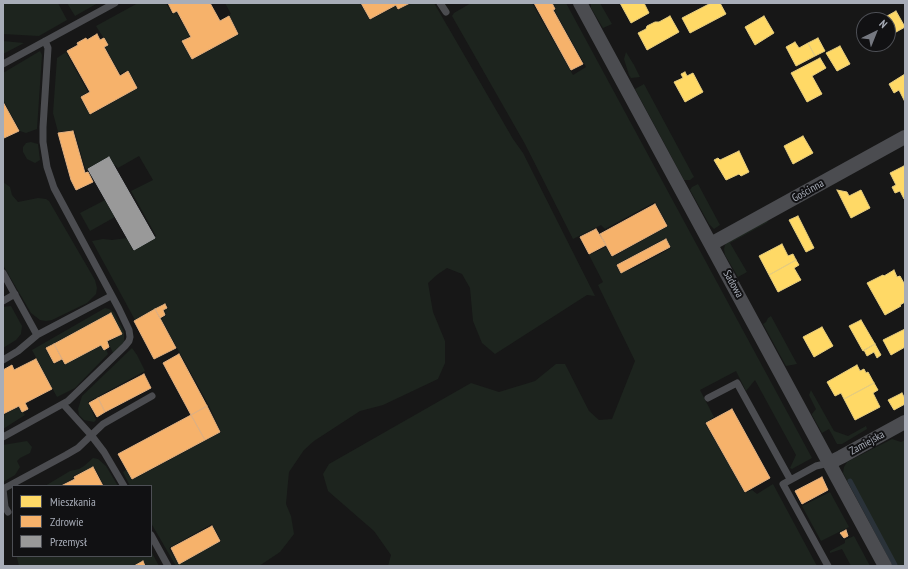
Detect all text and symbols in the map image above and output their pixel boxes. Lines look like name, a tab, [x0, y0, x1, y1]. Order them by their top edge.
north arrow	[856, 12, 896, 52]
text: N	[877, 17, 890, 31]
street label: Gościnna	[790, 177, 826, 205]
street label: Sadowa	[720, 268, 746, 300]
street label: Zamiejska	[847, 428, 887, 458]
legend	[12, 485, 152, 557]
text: Mieszkania	[50, 494, 96, 509]
text: Zdrowie	[50, 514, 83, 529]
text: Przemysł	[50, 534, 87, 549]

